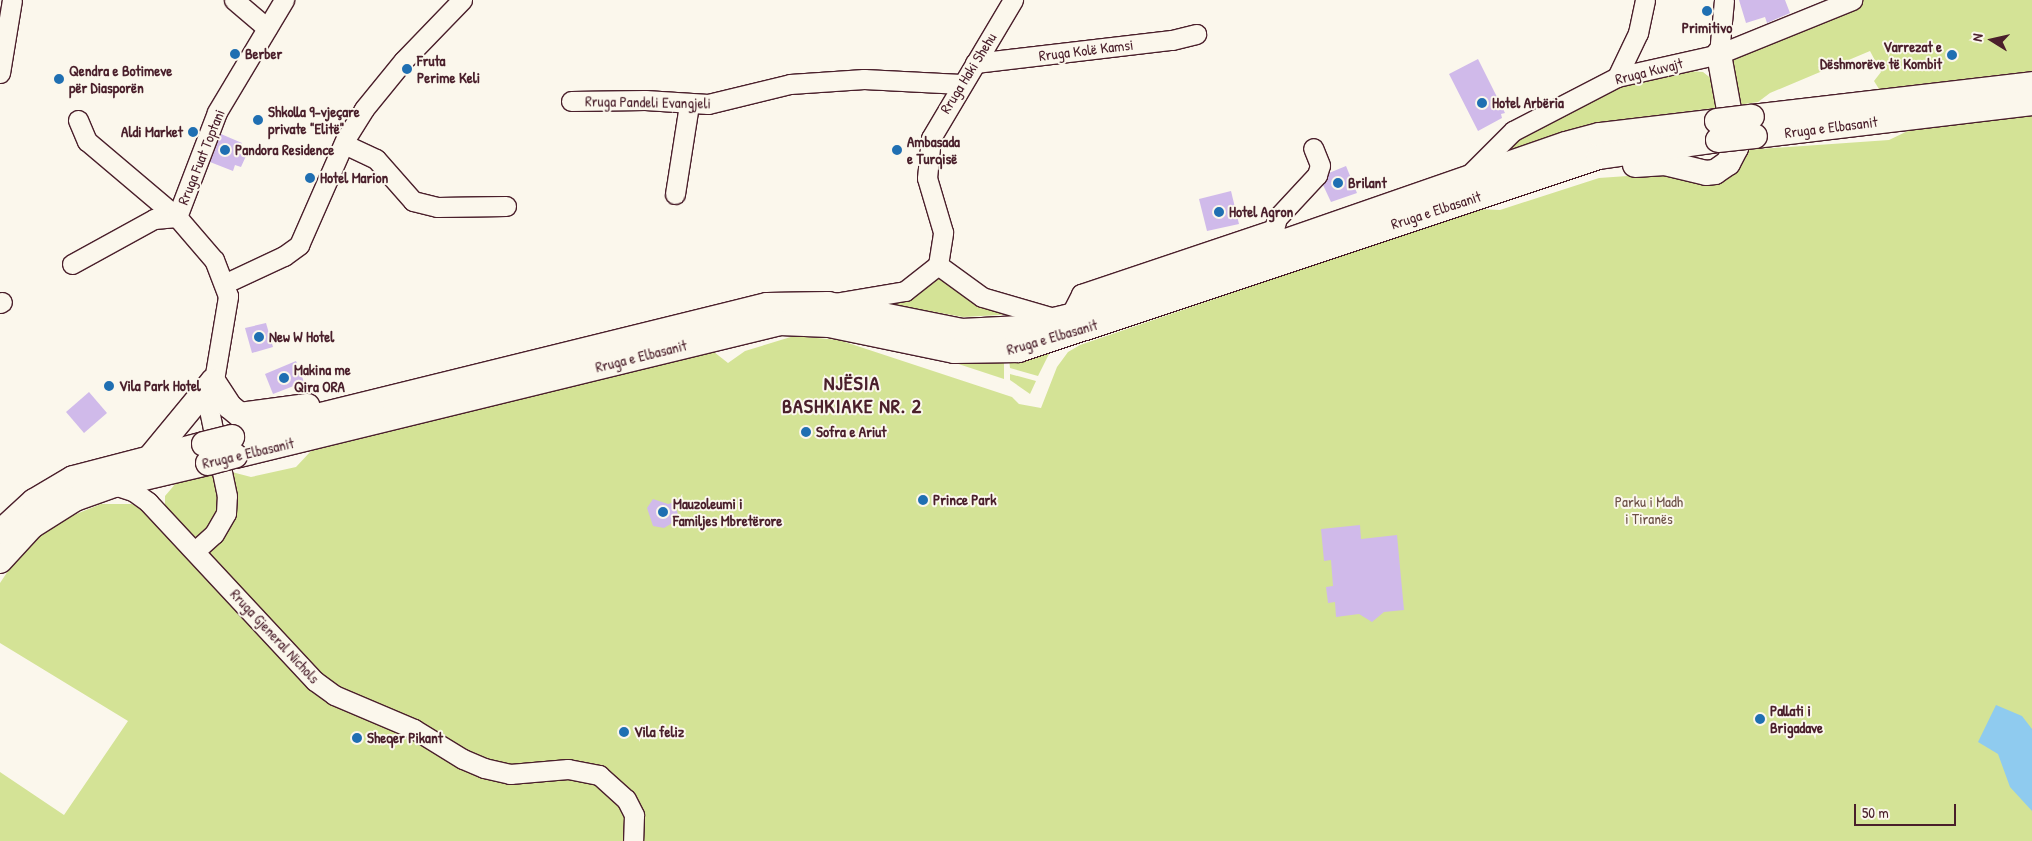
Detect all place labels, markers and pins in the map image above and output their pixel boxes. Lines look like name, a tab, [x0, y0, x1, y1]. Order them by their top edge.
marker: Primitivo	[1701, 5, 1713, 17]
place label: Primitivo	[1682, 19, 1732, 37]
place label: Varrezat e Dëshmorëve të Kombit	[1820, 37, 1942, 72]
place label: Berber	[245, 45, 282, 63]
marker: Berber	[229, 48, 241, 60]
marker: Varrezat e Dëshmorëve të Kombit	[1946, 49, 1958, 61]
place label: Fruta Perime Keli	[417, 51, 480, 86]
place label: Qendra e Botimeve për Diasporën	[69, 61, 172, 96]
marker: Fruta Perime Keli	[401, 63, 413, 75]
marker: Qendra e Botimeve për Diasporën	[53, 73, 65, 85]
place label: Hotel Arbëria	[1492, 94, 1564, 112]
marker: Hotel Arbëria	[1476, 97, 1488, 109]
place label: Shkolla 9-vjeçare private "Elitë"	[268, 102, 360, 137]
marker: Shkolla 9-vjeçare private "Elitë"	[252, 114, 264, 126]
place label: Aldi Market	[121, 123, 183, 141]
marker: Aldi Market	[187, 126, 199, 138]
place label: Ambasada e Turqisë	[907, 132, 960, 167]
place label: Pandora Residence	[235, 141, 334, 159]
marker: Pandora Residence	[219, 144, 231, 156]
marker: Ambasada e Turqisë	[891, 144, 903, 156]
place label: Hotel Marion	[320, 169, 388, 187]
marker: Hotel Marion	[304, 172, 316, 184]
place label: Brilant	[1348, 174, 1387, 192]
marker: Brilant	[1332, 177, 1344, 189]
place label: Hotel Agron	[1229, 203, 1293, 221]
marker: Hotel Agron	[1213, 206, 1225, 218]
place label: New W Hotel	[269, 328, 334, 346]
marker: New W Hotel	[253, 331, 265, 343]
place label: Makina me Qira ORA	[294, 360, 351, 395]
marker: Makina me Qira ORA	[278, 372, 290, 384]
place label: Vila Park Hotel	[119, 377, 201, 395]
marker: Vila Park Hotel	[103, 380, 115, 392]
place label: Sofra e Ariut	[816, 423, 886, 441]
marker: Sofra e Ariut	[800, 426, 812, 438]
place label: Prince Park	[933, 491, 996, 509]
place label: Mauzoleumi i Familjes Mbretërore	[673, 494, 782, 529]
marker: Prince Park	[917, 494, 929, 506]
marker: Mauzoleumi i Familjes Mbretërore	[657, 506, 669, 518]
place label: Pallati i Brigadave	[1770, 701, 1823, 736]
marker: Pallati i Brigadave	[1754, 713, 1766, 725]
place label: Vila feliz	[634, 723, 684, 741]
marker: Vila feliz	[618, 726, 630, 738]
place label: Sheqer Pikant	[367, 729, 443, 747]
marker: Sheqer Pikant	[351, 732, 363, 744]

